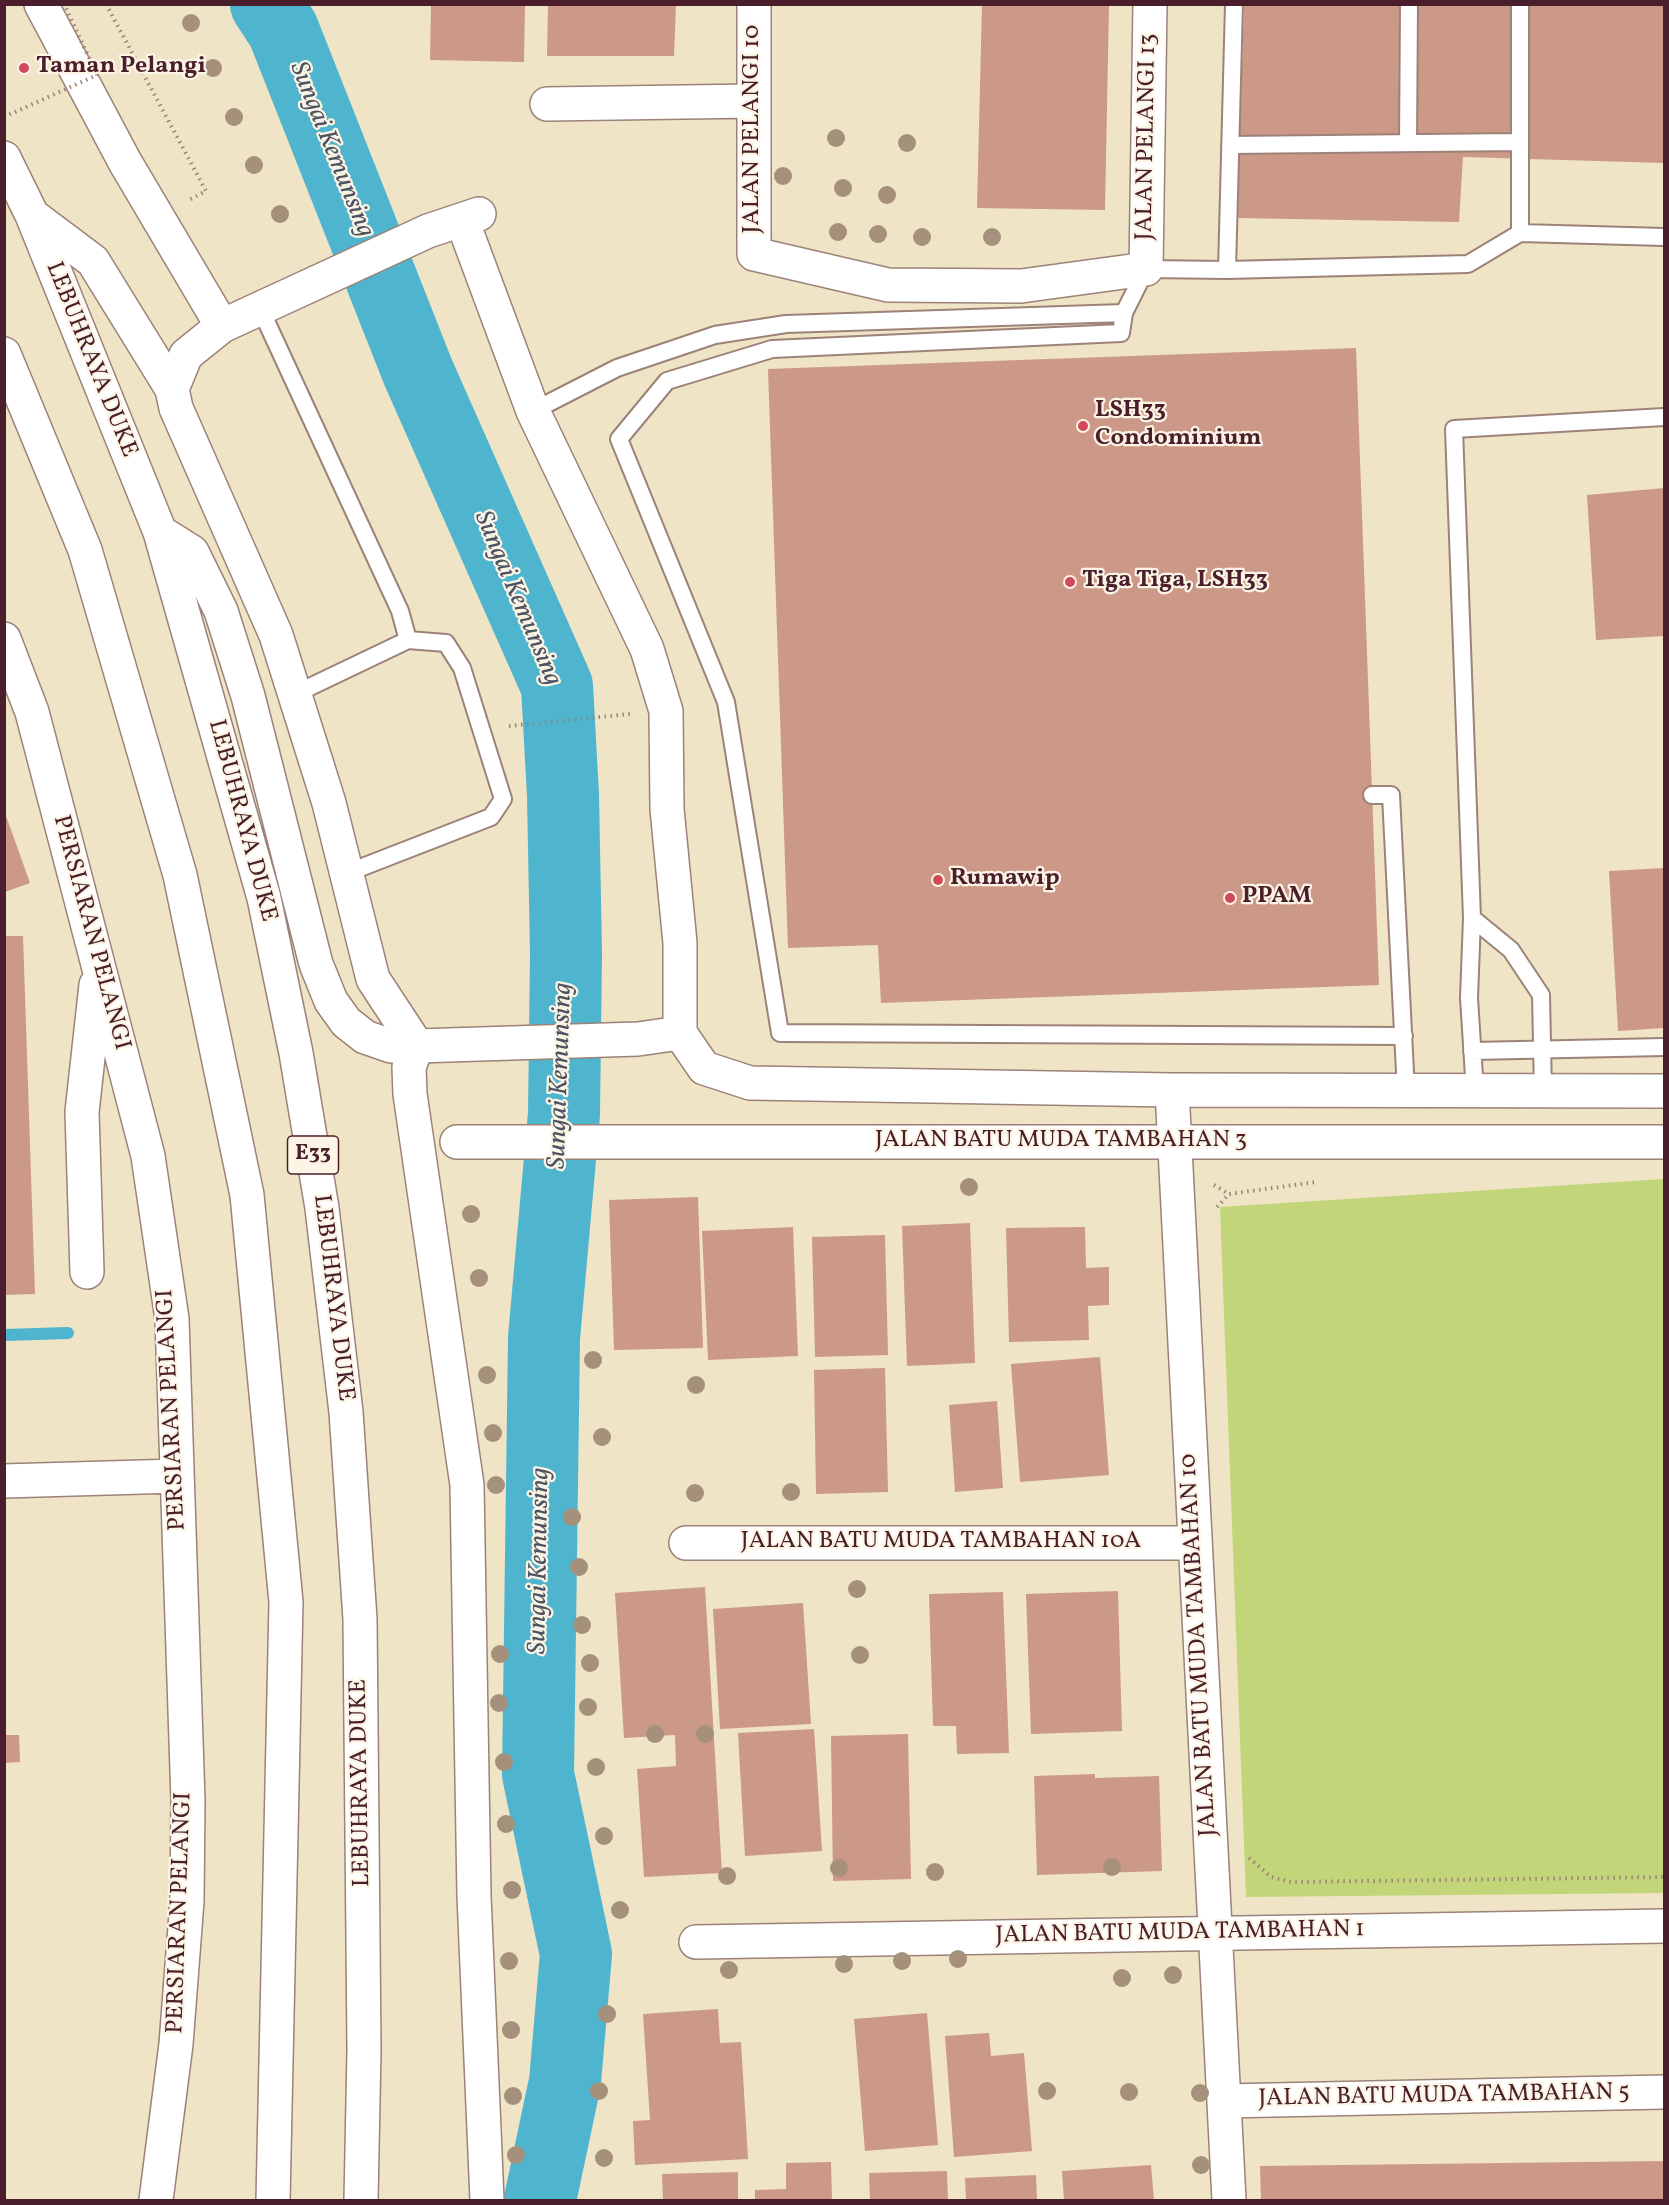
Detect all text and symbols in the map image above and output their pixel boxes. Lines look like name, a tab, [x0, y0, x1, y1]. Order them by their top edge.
street label: JALAN PELANGI 10	[740, 25, 768, 233]
street label: JALAN PELANGI 13	[1132, 33, 1164, 241]
place label: Taman Pelangi	[36, 54, 206, 82]
water label: Sungai Kemunsing	[281, 58, 379, 242]
marker: Taman Pelangi	[17, 61, 31, 75]
street label: LEBUHRAYA DUKE	[38, 258, 142, 462]
place label: LSH33 Condominium	[1095, 398, 1262, 454]
marker: LSH33 Condominium	[1076, 419, 1090, 433]
water label: Sungai Kemunsing	[465, 507, 567, 691]
place label: Tiga Tiga, LSH33	[1082, 568, 1268, 596]
marker: Tiga Tiga, LSH33	[1063, 575, 1077, 589]
street label: LEBUHRAYA DUKE	[200, 717, 282, 925]
street label: PERSIARAN PELANGI	[45, 812, 135, 1054]
place label: Rumawip	[950, 866, 1060, 894]
marker: Rumawip	[931, 873, 945, 887]
place label: PPAM	[1242, 884, 1311, 912]
marker: PPAM	[1223, 891, 1237, 905]
water label: Sungai Kemunsing	[543, 982, 581, 1170]
street label: JALAN BATU MUDA TAMBAHAN 3	[875, 1128, 1247, 1156]
road number: E33	[288, 1136, 338, 1174]
street label: LEBUHRAYA DUKE	[305, 1193, 359, 1403]
street label: PERSIARAN PELANGI	[152, 1288, 194, 1532]
street label: JALAN BATU MUDA TAMBAHAN 10	[1176, 1453, 1224, 1837]
water label: Sungai Kemunsing	[524, 1468, 558, 1654]
street label: JALAN BATU MUDA TAMBAHAN 10A	[741, 1529, 1141, 1557]
street label: LEBUHRAYA DUKE	[346, 1679, 378, 1887]
street label: PERSIARAN PELANGI	[162, 1792, 200, 2034]
street label: JALAN BATU MUDA TAMBAHAN 1	[995, 1916, 1365, 1952]
street label: JALAN BATU MUDA TAMBAHAN 5	[1258, 2079, 1630, 2115]

